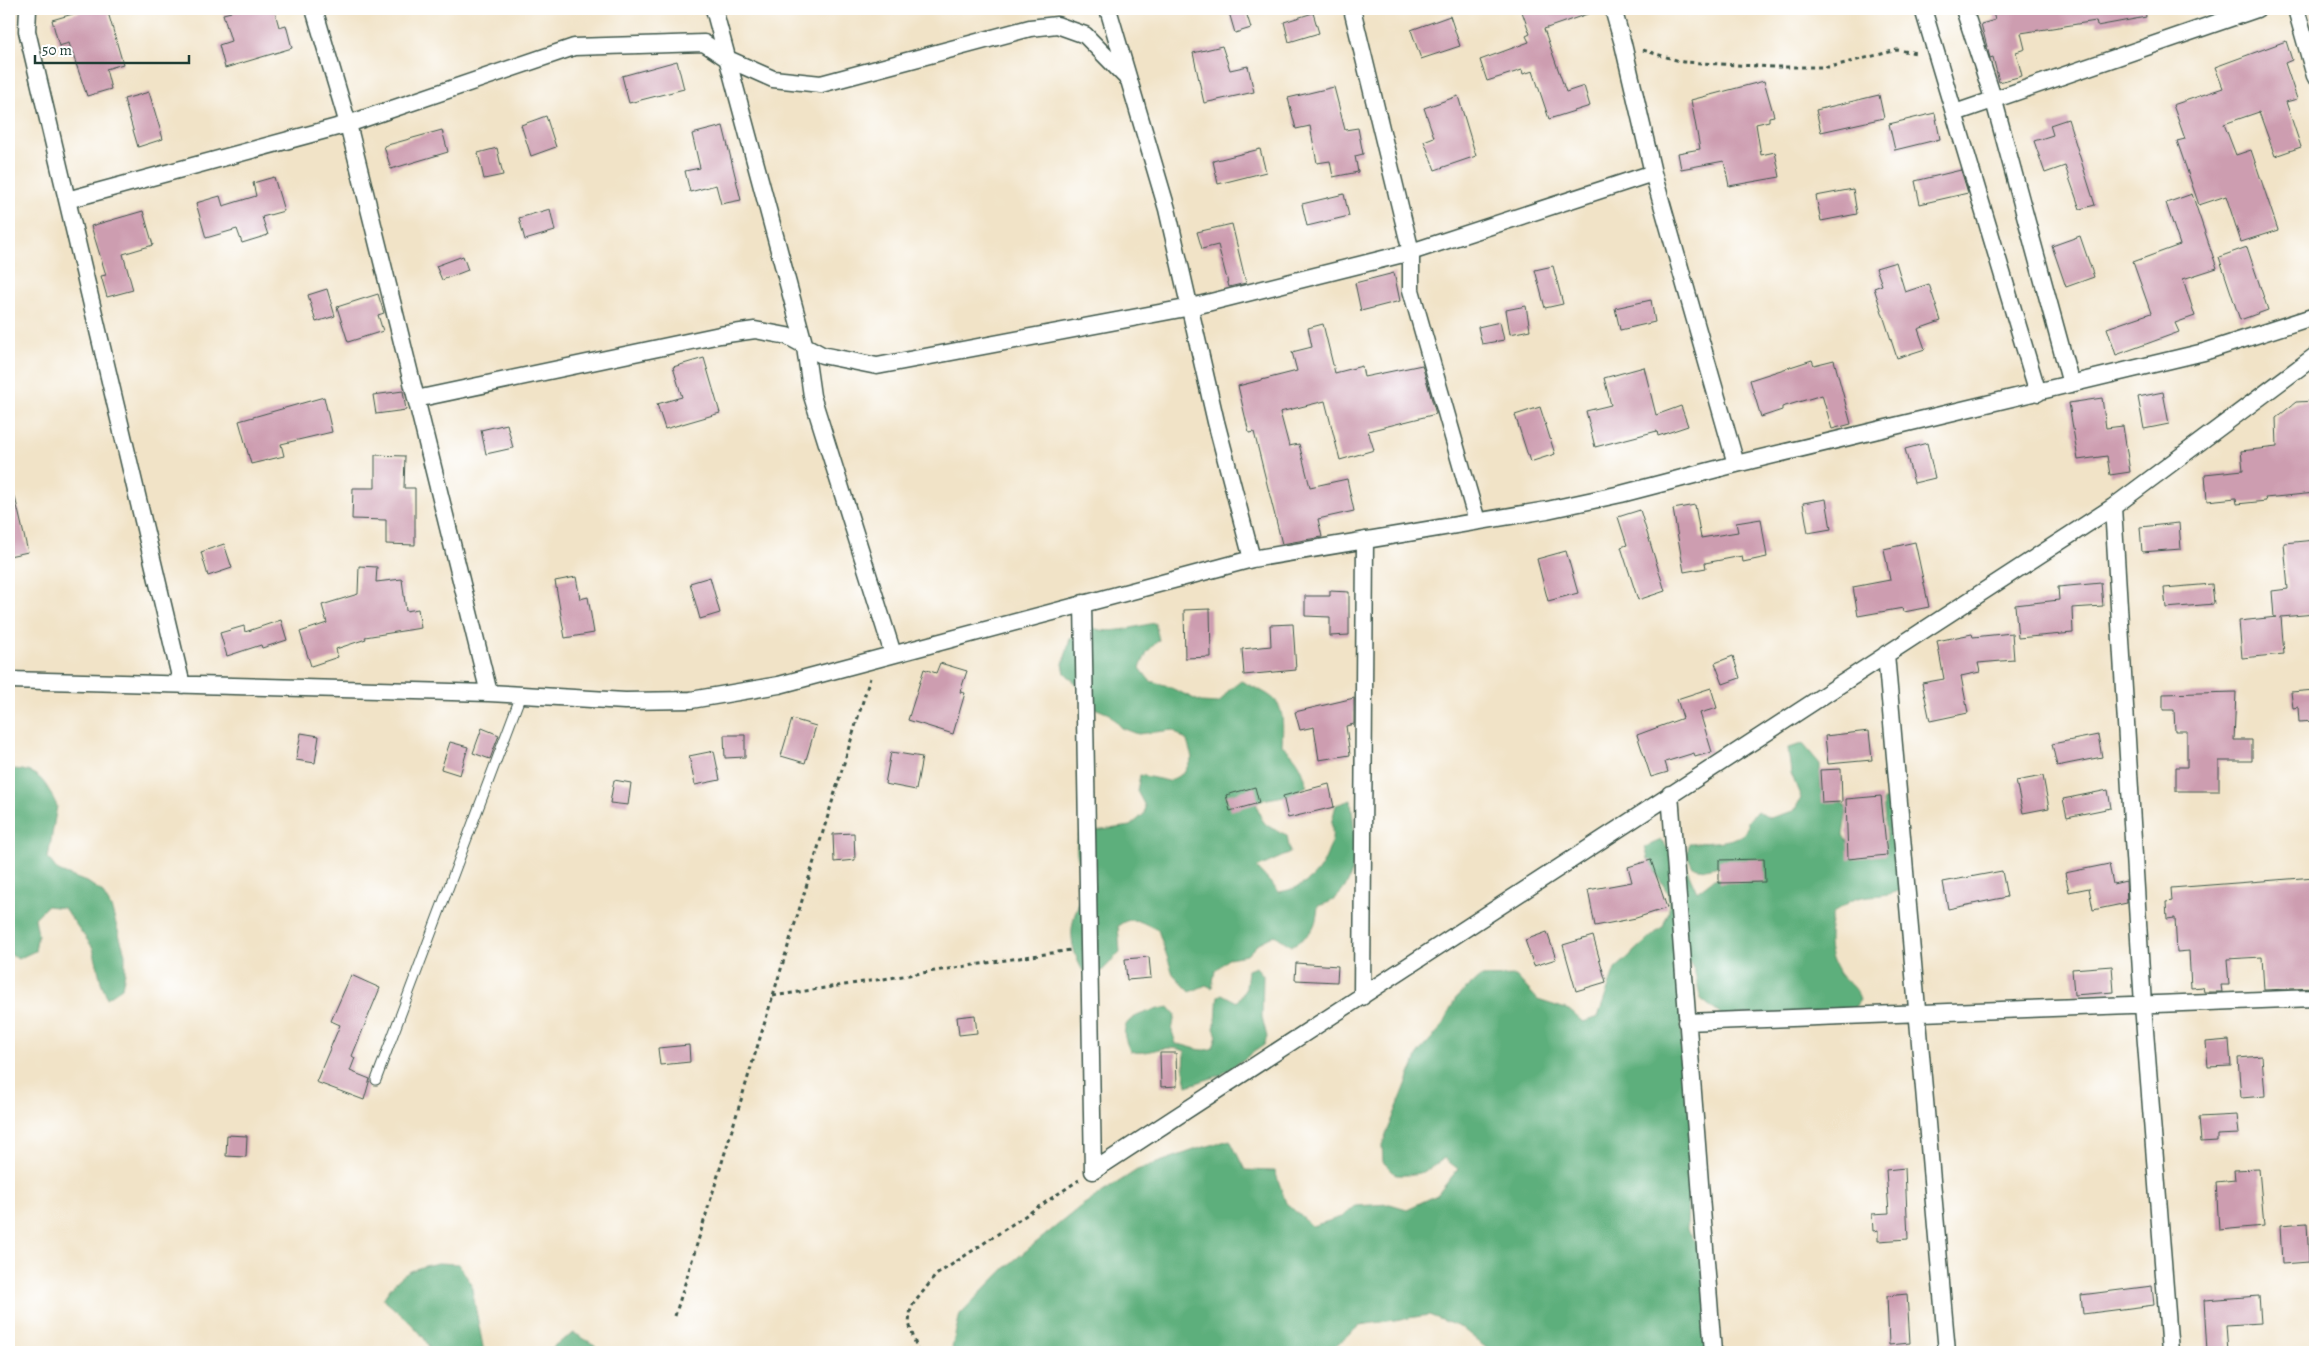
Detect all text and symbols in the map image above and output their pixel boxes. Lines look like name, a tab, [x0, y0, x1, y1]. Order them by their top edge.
scale bar	[35, 32, 189, 64]
text: 50 m	[42, 40, 72, 60]

